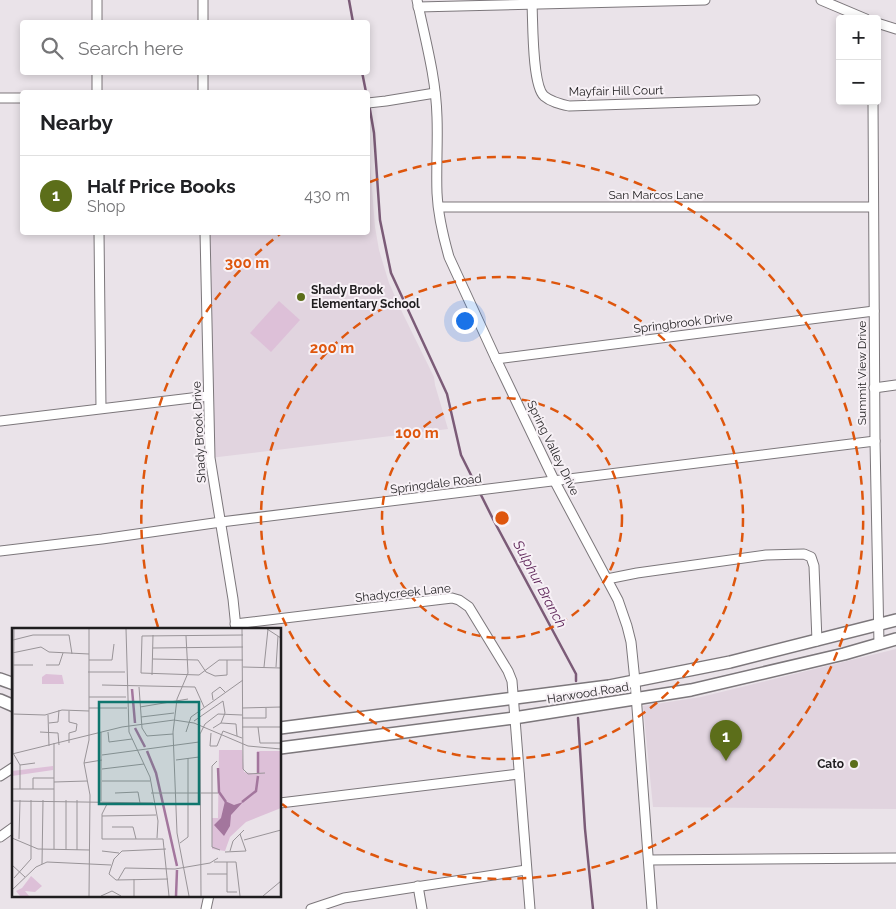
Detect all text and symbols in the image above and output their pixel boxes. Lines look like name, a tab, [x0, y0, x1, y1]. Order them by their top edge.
map controls	[836, 15, 881, 105]
button: +	[836, 15, 881, 60]
search box	[20, 20, 370, 75]
icon: search	[38, 34, 66, 62]
text: Search here	[78, 37, 184, 59]
button: −	[836, 60, 881, 105]
street label: Mayfair Hill Court	[568, 83, 664, 99]
text: Nearby	[40, 110, 113, 135]
text: Half Price Books	[87, 175, 236, 197]
text: 1	[52, 186, 60, 205]
text: 430 m	[304, 186, 350, 205]
street label: San Marcos Lane	[608, 188, 704, 202]
text: Shop	[87, 197, 125, 216]
text: 300 m	[225, 254, 269, 272]
place label: Shady Brook Elementary School	[311, 283, 420, 311]
marker: Shady Brook Elementary School	[295, 291, 307, 303]
your location	[452, 308, 478, 334]
street label: Springbrook Drive	[633, 310, 733, 336]
street label: Summit View Drive	[855, 321, 869, 425]
text: 200 m	[310, 339, 354, 357]
street label: Shady Brook Drive	[189, 381, 209, 483]
street label: Spring Valley Drive	[524, 398, 582, 498]
text: 100 m	[395, 424, 439, 442]
street label: Springdale Road	[389, 471, 483, 497]
centre of rings	[493, 509, 511, 527]
water label: Sulphur Branch	[510, 537, 570, 631]
street label: Shadycreek Lane	[354, 581, 452, 605]
inset map	[12, 628, 281, 896]
street label: Harwood Road	[546, 680, 630, 706]
pin: 1	[710, 720, 742, 761]
place label: Cato	[817, 757, 844, 771]
marker: Cato	[848, 758, 860, 770]

